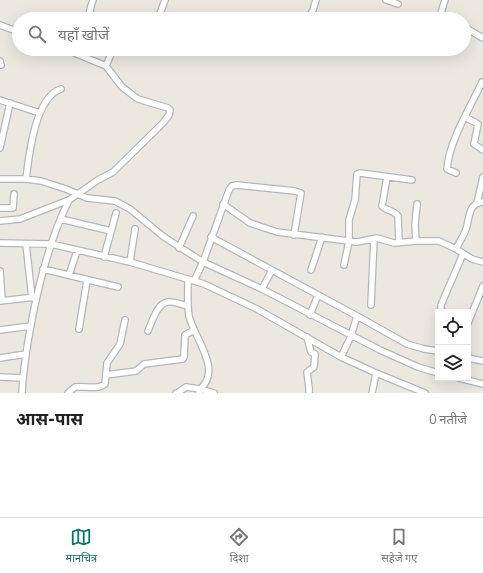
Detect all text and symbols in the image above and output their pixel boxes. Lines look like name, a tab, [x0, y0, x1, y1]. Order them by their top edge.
search box	[12, 12, 471, 56]
icon: search	[26, 23, 48, 45]
text: यहाँ खोजें	[58, 23, 109, 46]
map controls	[435, 309, 471, 381]
button: locate	[435, 309, 471, 345]
button: layers	[435, 345, 471, 381]
text: आस-पास	[16, 406, 83, 432]
text: 0 नतीजे	[429, 409, 467, 429]
tab: मानचित्र	[66, 526, 97, 566]
tab: दिशा	[228, 526, 250, 566]
tab: सहेजे गए	[381, 526, 417, 566]

